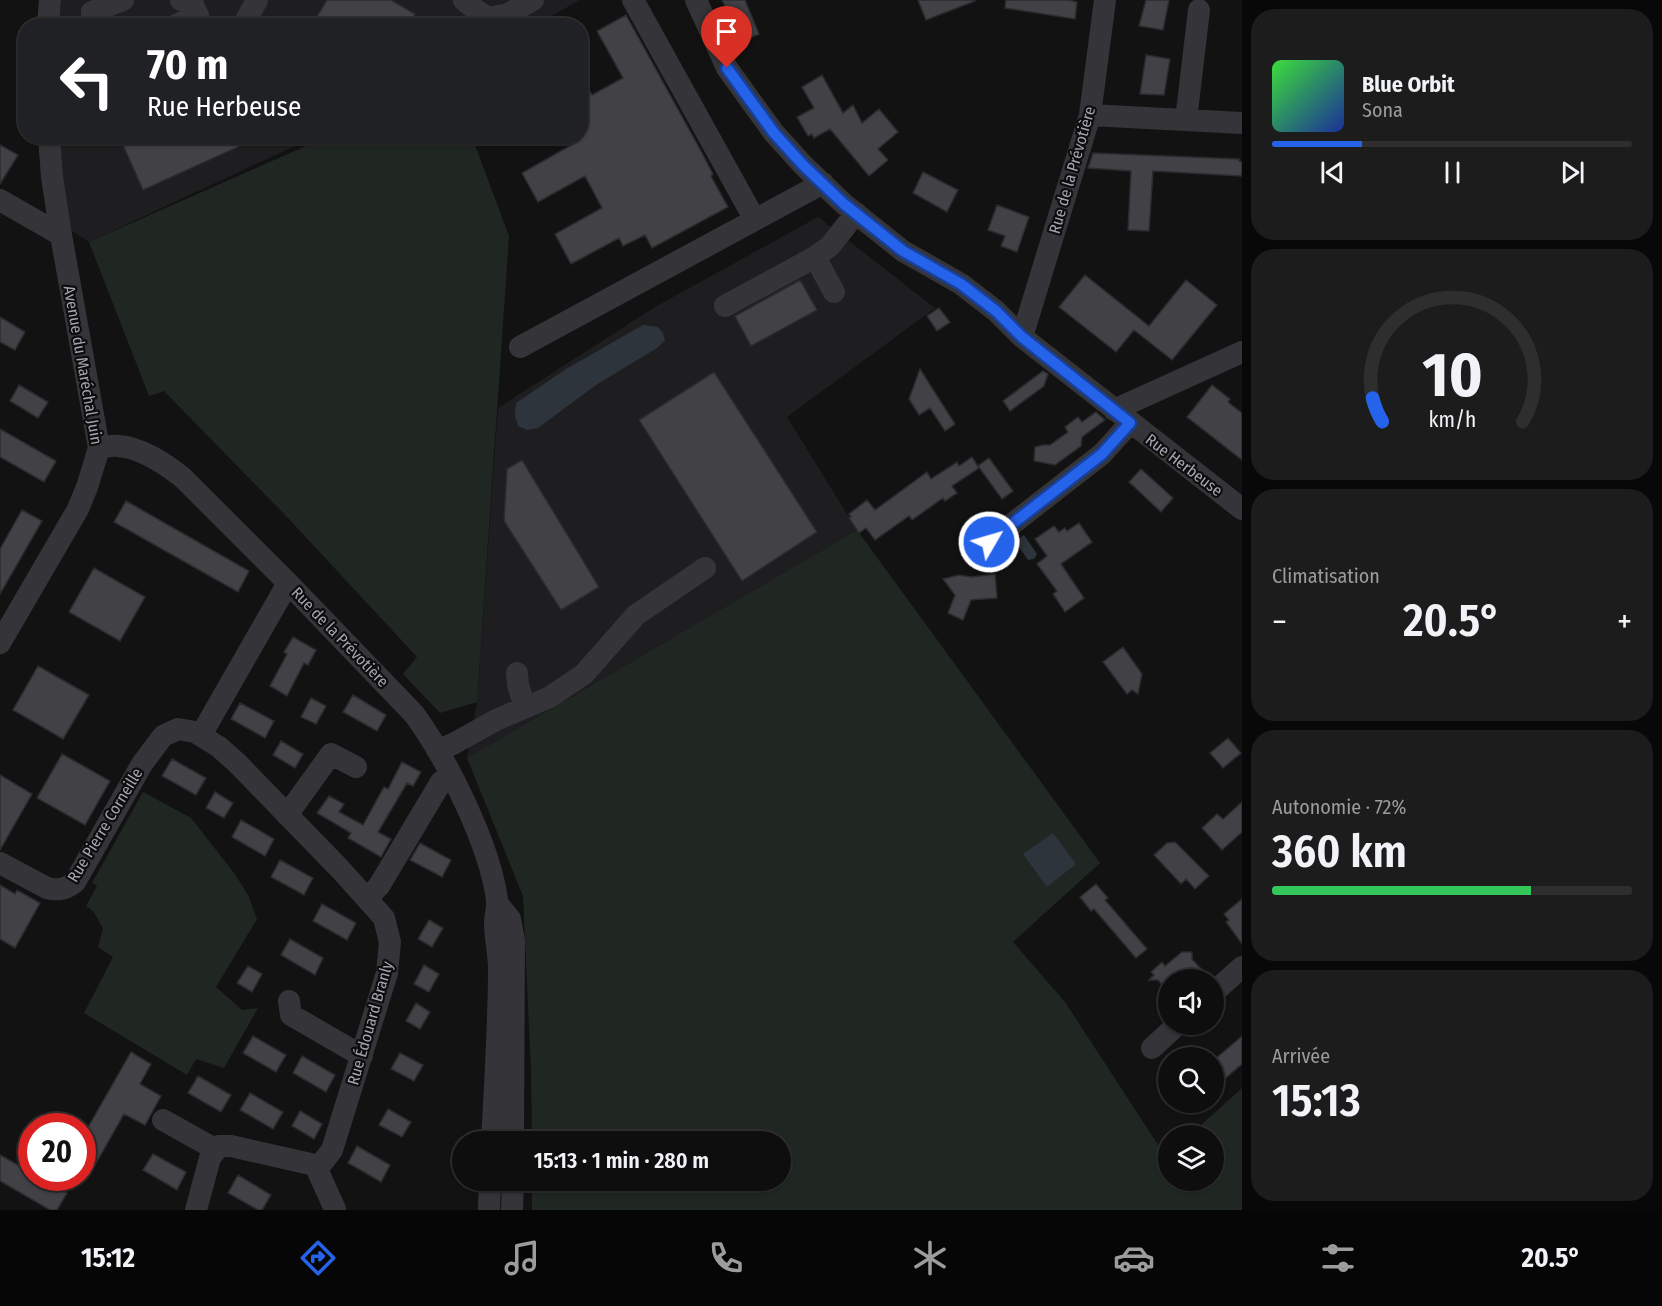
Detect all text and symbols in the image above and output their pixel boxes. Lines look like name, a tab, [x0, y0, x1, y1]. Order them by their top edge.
pin	[701, 6, 752, 68]
icon: arrive	[710, 15, 743, 48]
text: 70 m	[147, 40, 228, 90]
icon: left	[48, 42, 126, 120]
text: Blue Orbit	[1362, 71, 1455, 98]
text: Rue Herbeuse	[147, 91, 301, 123]
text: Sona	[1362, 98, 1403, 122]
street label: Rue de la Prévotière	[1045, 104, 1099, 236]
icon: previous	[1316, 156, 1349, 189]
icon: pause	[1436, 156, 1469, 189]
icon: next	[1556, 156, 1589, 189]
street label: Avenue du Maréchal Juin	[60, 284, 106, 446]
text: 10	[1422, 338, 1482, 413]
text: km/h	[1428, 407, 1476, 433]
street label: Rue Herbeuse	[1142, 430, 1226, 500]
position arrow	[957, 510, 1021, 574]
text: Climatisation	[1272, 564, 1380, 588]
street label: Rue de la Prévotière	[288, 583, 393, 691]
text: 20.5°	[1403, 594, 1501, 648]
text: −	[1272, 602, 1287, 642]
text: +	[1617, 602, 1632, 642]
street label: Rue Pierre Corneille	[63, 764, 147, 886]
text: Autonomie · 72%	[1272, 795, 1406, 819]
text: 360 km	[1272, 825, 1407, 879]
street label: Rue Édouard Branly	[343, 958, 397, 1087]
map controls	[1158, 969, 1224, 1191]
button: sound	[1158, 969, 1224, 1035]
text: Arrivée	[1272, 1044, 1330, 1068]
button: search	[1158, 1047, 1224, 1113]
text: 15:13	[1272, 1074, 1361, 1128]
speed limit sign: 20	[18, 1113, 96, 1191]
button: layers	[1158, 1125, 1224, 1191]
text: 15:13 · 1 min · 280 m	[534, 1147, 709, 1174]
icon: directions	[297, 1237, 339, 1279]
icon: music	[501, 1237, 543, 1279]
icon: phone	[705, 1237, 747, 1279]
icon: climate	[909, 1237, 951, 1279]
icon: car	[1113, 1237, 1155, 1279]
icon: filters	[1317, 1237, 1359, 1279]
text: 15:12	[81, 1242, 135, 1274]
text: 20.5°	[1522, 1242, 1581, 1274]

